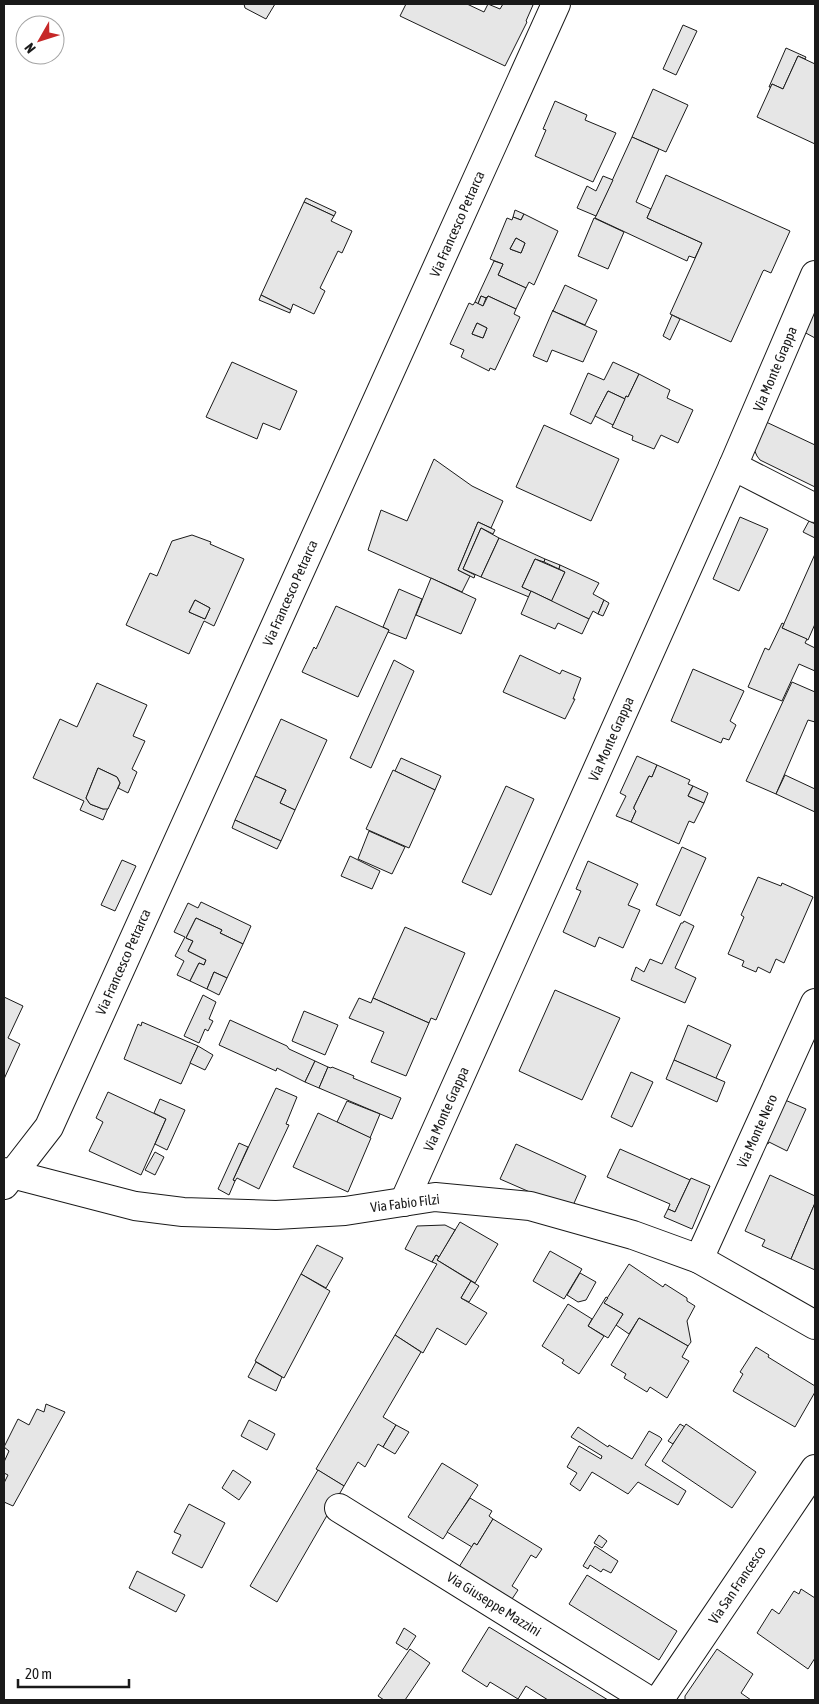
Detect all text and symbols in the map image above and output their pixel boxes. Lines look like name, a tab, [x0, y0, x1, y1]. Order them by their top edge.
north arrow	[15, 15, 65, 65]
text: N	[21, 40, 39, 56]
street label: Via Francesco Petrarca	[426, 168, 488, 280]
street label: Via Monte Grappa	[750, 324, 800, 414]
street label: Via Francesco Petrarca	[259, 537, 321, 649]
street label: Via Monte Grappa	[585, 694, 637, 784]
street label: Via Francesco Petrarca	[92, 906, 154, 1018]
street label: Via Monte Grappa	[420, 1064, 472, 1154]
street label: Via Monte Nero	[734, 1092, 780, 1170]
street label: Via Fabio Filzi	[369, 1191, 441, 1215]
street label: Via San Francesco	[705, 1543, 769, 1627]
street label: Via Giuseppe Mazzini	[444, 1569, 544, 1639]
scale bar	[18, 1656, 129, 1688]
text: 20 m	[25, 1665, 52, 1682]

